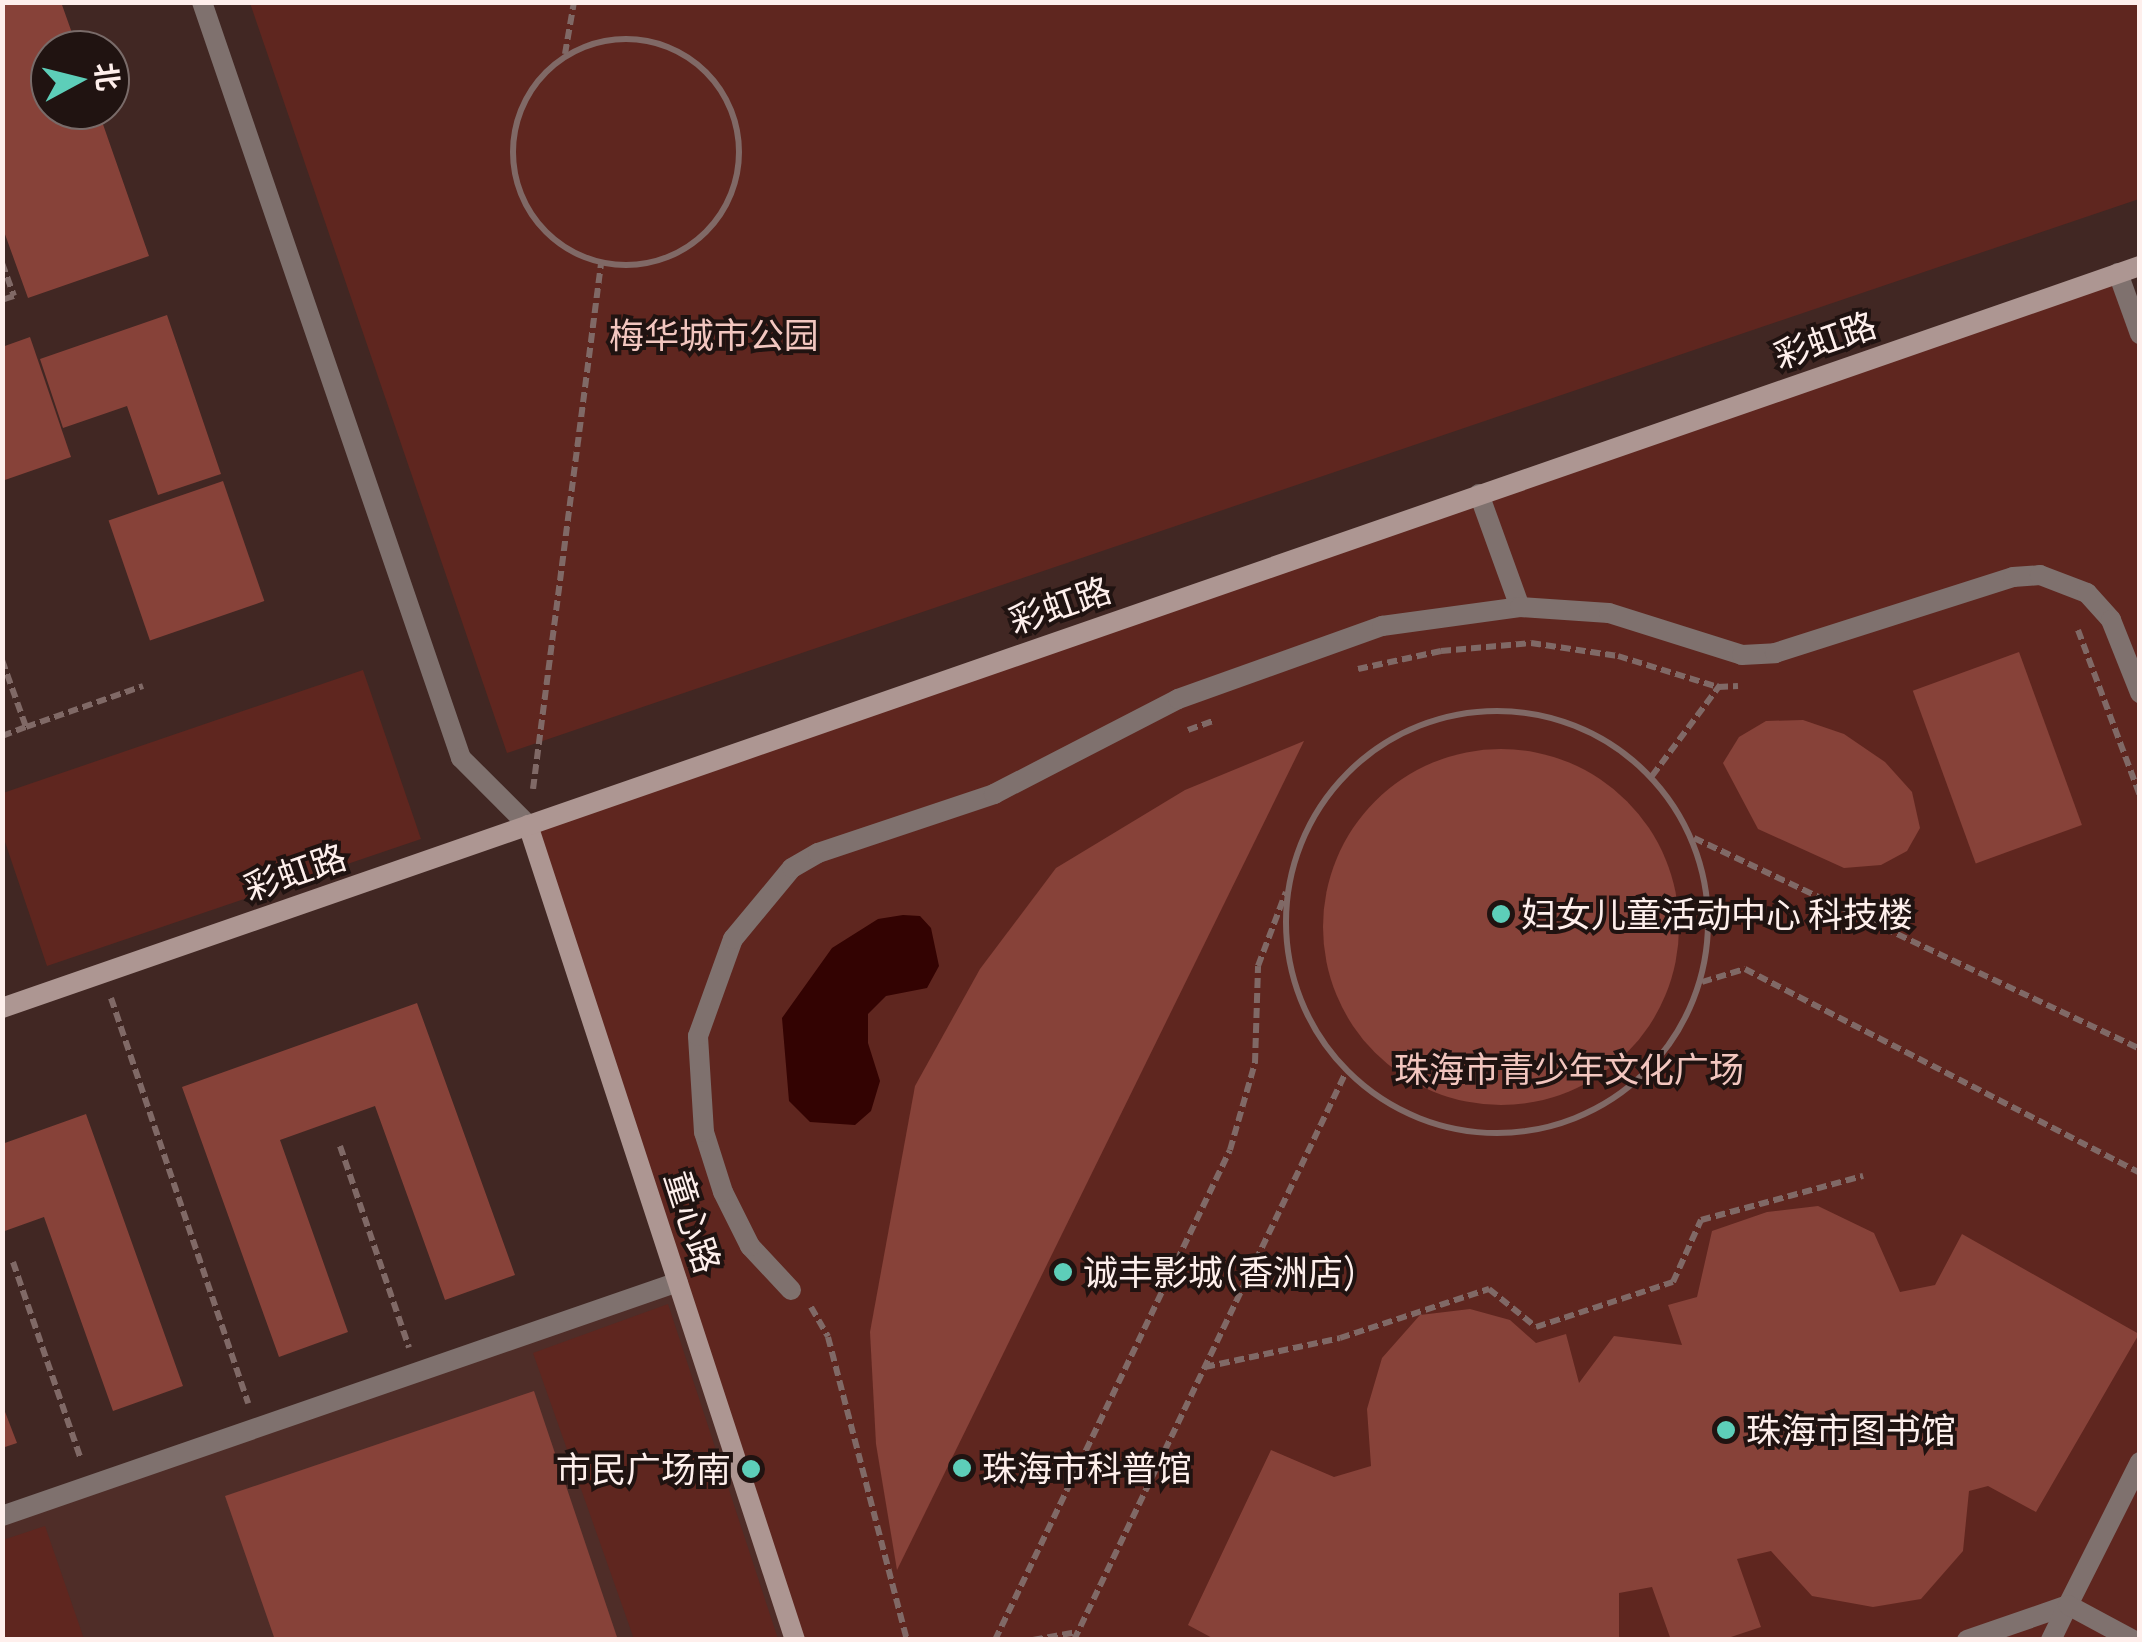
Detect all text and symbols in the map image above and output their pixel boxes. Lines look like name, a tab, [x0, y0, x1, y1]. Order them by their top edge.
north arrow	[30, 30, 130, 130]
text: 北	[87, 60, 128, 93]
street label: 彩虹路	[1769, 303, 1881, 377]
park label: 梅华城市公园	[609, 314, 819, 356]
street label: 彩虹路	[1004, 568, 1116, 642]
street label: 彩虹路	[239, 835, 351, 909]
place label: 妇女儿童活动中心 科技楼	[1521, 893, 1913, 935]
marker: 妇女儿童活动中心 科技楼	[1490, 903, 1512, 925]
park label: 珠海市青少年文化广场	[1394, 1048, 1744, 1090]
street label: 童心路	[657, 1166, 729, 1278]
place label: 诚丰影城(香洲店)	[1083, 1251, 1358, 1293]
marker: 诚丰影城(香洲店)	[1052, 1261, 1074, 1283]
place label: 珠海市图书馆	[1746, 1409, 1956, 1451]
marker: 珠海市图书馆	[1715, 1419, 1737, 1441]
place label: 珠海市科普馆	[982, 1447, 1192, 1489]
place label: 市民广场南	[556, 1448, 731, 1490]
marker: 珠海市科普馆	[951, 1457, 973, 1479]
marker: 市民广场南	[740, 1458, 762, 1480]

